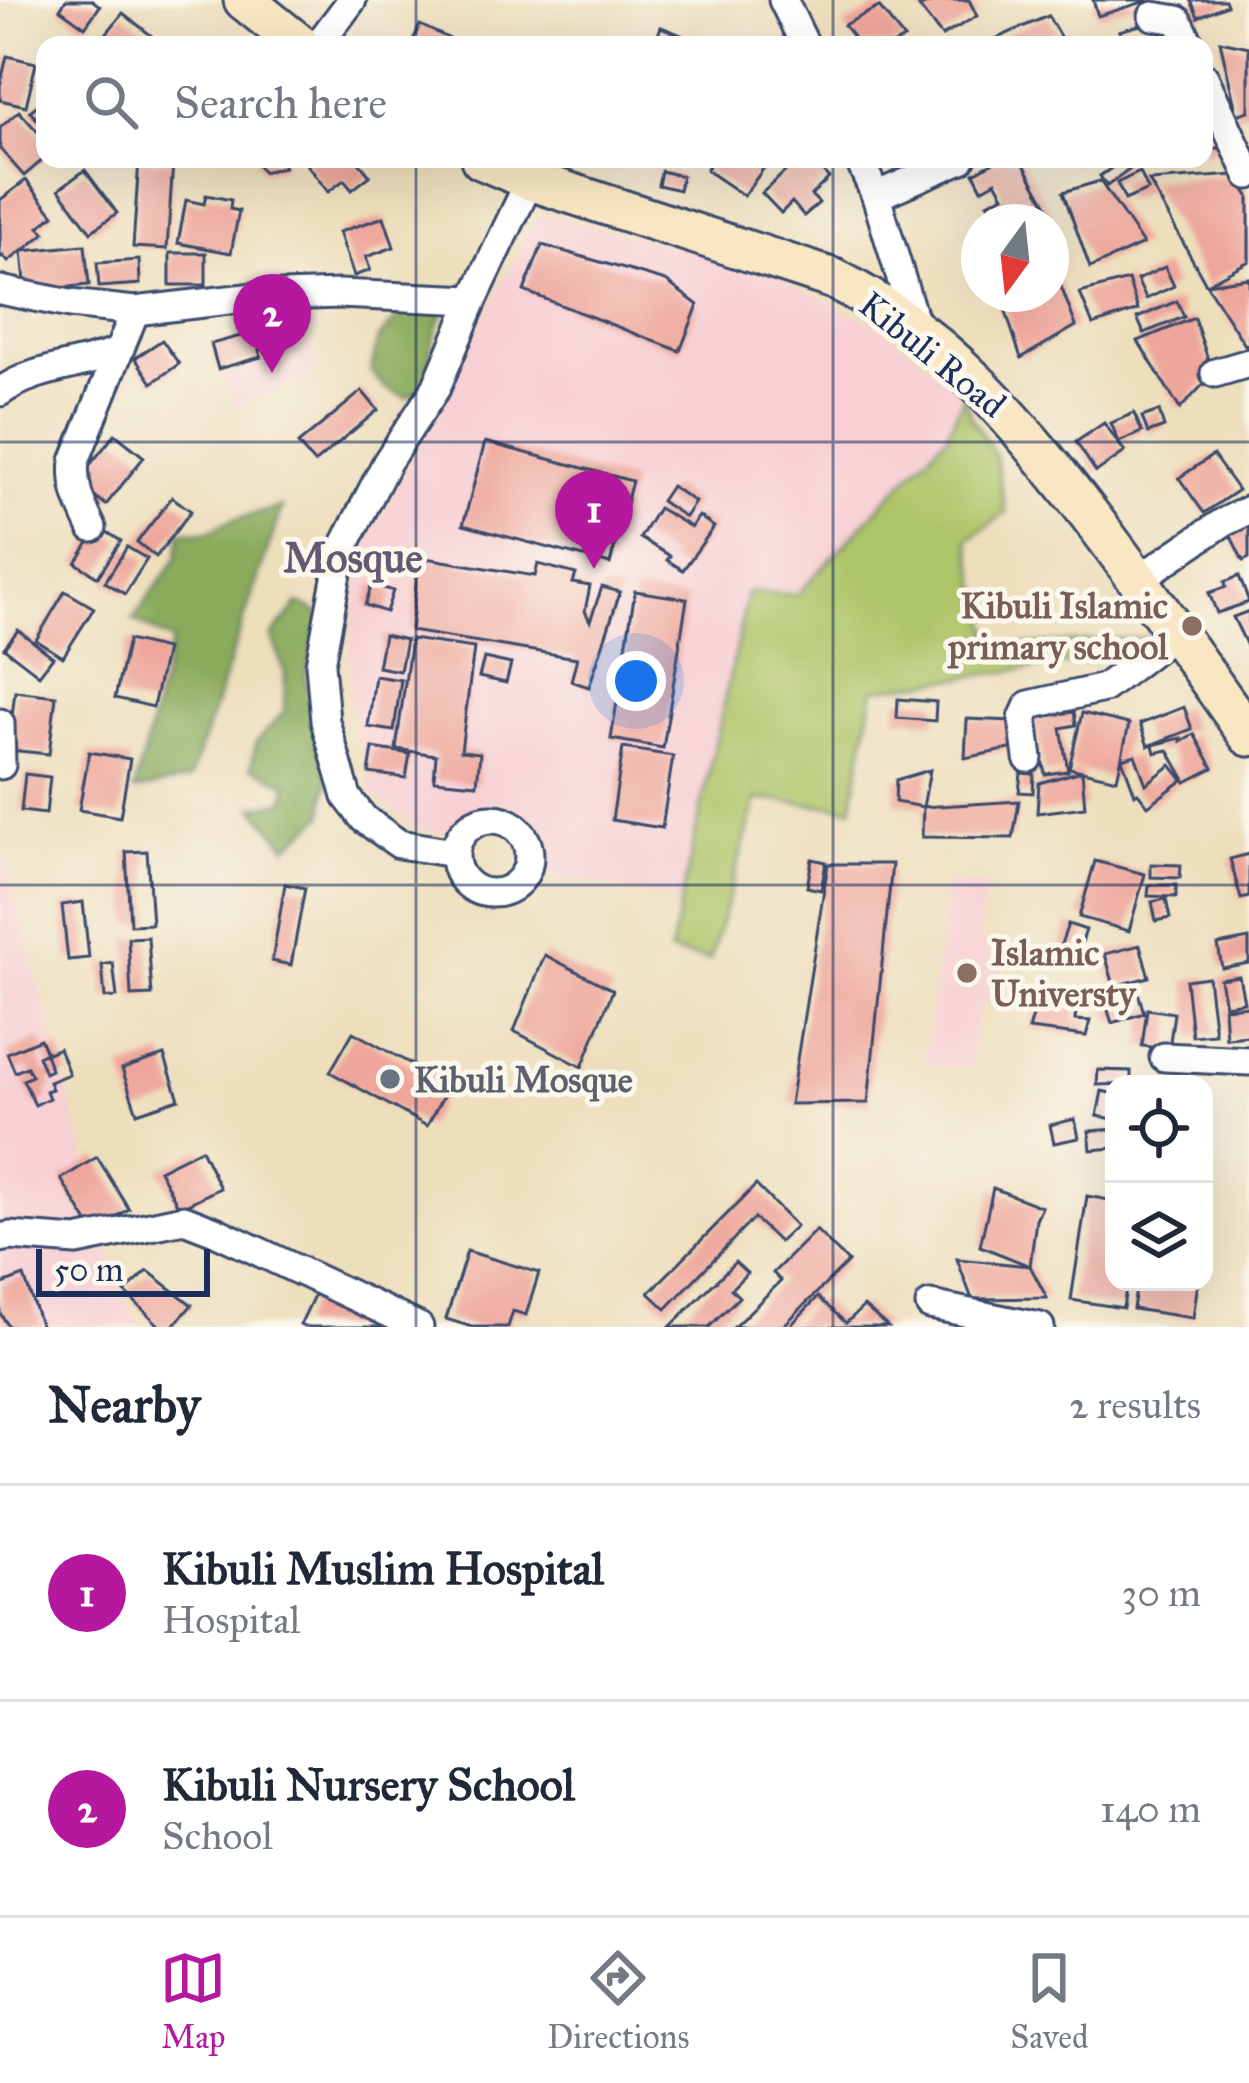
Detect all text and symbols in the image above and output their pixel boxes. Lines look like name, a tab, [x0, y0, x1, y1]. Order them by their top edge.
search box	[36, 36, 1213, 168]
icon: search	[78, 69, 144, 135]
text: Search here	[174, 75, 387, 130]
north arrow	[961, 204, 1069, 312]
pin: 2	[233, 274, 311, 373]
street label: Kibuli Road	[850, 282, 1015, 427]
pin: 1	[555, 470, 633, 569]
district label: Mosque	[283, 532, 423, 584]
place label: Kibuli Islamic primary school	[947, 584, 1169, 669]
marker: Kibuli Islamic primary school	[1179, 613, 1205, 639]
your location	[606, 651, 666, 711]
place label: Islamic Universty	[991, 931, 1137, 1016]
marker: Islamic Universty	[954, 960, 980, 986]
place label: Kibuli Mosque	[414, 1058, 633, 1102]
marker: Kibuli Mosque	[377, 1066, 403, 1092]
map controls	[1105, 1075, 1213, 1291]
button: locate	[1105, 1075, 1213, 1183]
button: layers	[1105, 1183, 1213, 1291]
scale bar	[36, 1243, 210, 1296]
text: 50 m	[54, 1250, 123, 1290]
text: Nearby	[48, 1374, 200, 1436]
text: 2 results	[1069, 1381, 1201, 1429]
text: Kibuli Muslim Hospital	[162, 1541, 604, 1596]
text: 1	[79, 1569, 95, 1617]
text: 30 m	[1122, 1569, 1201, 1617]
text: Hospital	[162, 1596, 300, 1644]
text: Kibuli Nursery School	[162, 1757, 575, 1812]
text: 2	[77, 1785, 97, 1833]
text: 140 m	[1100, 1785, 1201, 1833]
text: School	[162, 1812, 273, 1860]
tab: Map	[160, 1945, 226, 2057]
tab: Directions	[547, 1945, 689, 2057]
tab: Saved	[1010, 1945, 1089, 2057]

